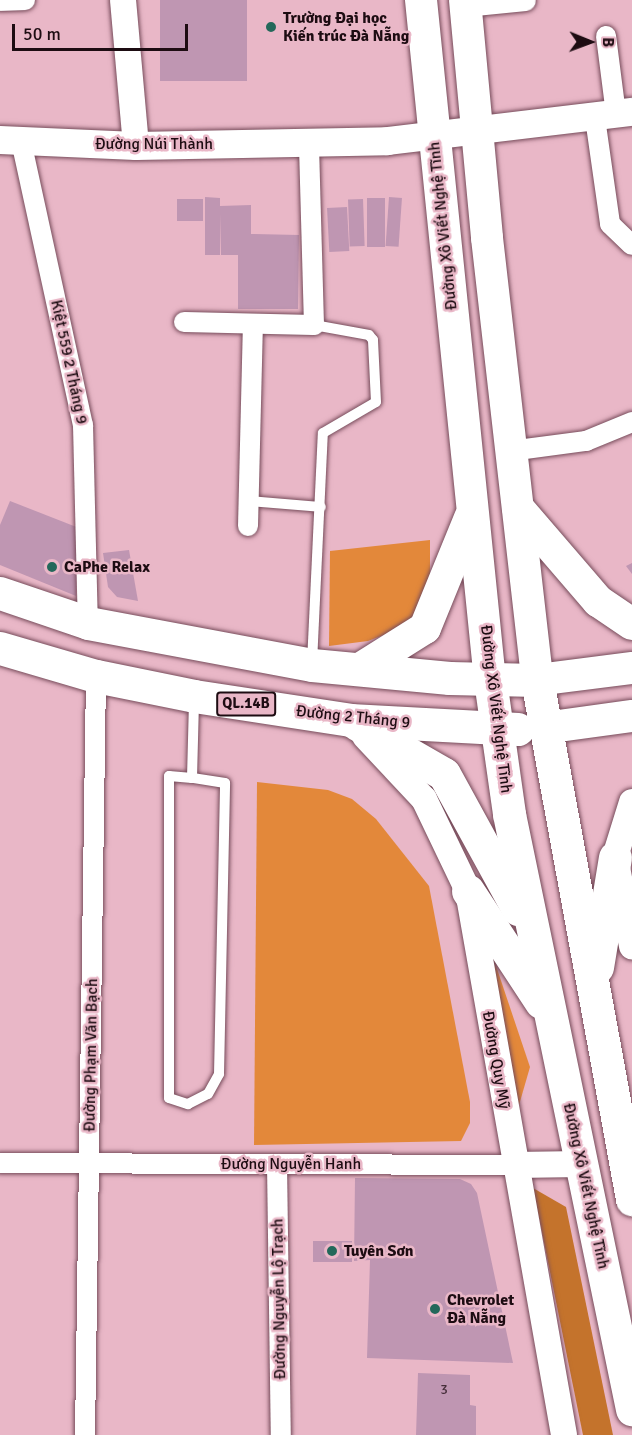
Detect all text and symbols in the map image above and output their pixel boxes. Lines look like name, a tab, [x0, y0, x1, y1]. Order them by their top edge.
place label: Trường Đại học Kiến trúc Đà Nẵng	[283, 8, 409, 46]
scale bar	[15, 12, 190, 50]
north arrow	[560, 12, 620, 72]
marker: Trường Đại học Kiến trúc Đà Nẵng	[264, 20, 278, 34]
text: 50 m	[23, 23, 61, 45]
text: B	[598, 37, 618, 47]
street label: Đường Núi Thành	[95, 134, 213, 154]
street label: Đường Xô Viết Nghệ Tĩnh	[425, 141, 461, 311]
street label: Kiệt 559 2 Tháng 9	[46, 298, 92, 426]
place label: CaPhe Relax	[64, 557, 150, 577]
marker: CaPhe Relax	[45, 560, 59, 574]
street label: Đường Xô Viết Nghệ Tĩnh	[476, 624, 516, 794]
road number: QL.14B	[216, 692, 276, 716]
street label: Đường 2 Tháng 9	[295, 701, 411, 733]
street label: Đường Phạm Văn Bạch	[80, 978, 102, 1132]
street label: Đường Quy Mỹ	[478, 1010, 514, 1110]
street label: Đường Xô Viết Nghệ Tĩnh	[559, 1101, 613, 1271]
street label: Đường Nguyễn Hanh	[221, 1154, 361, 1174]
street label: Đường Nguyễn Lộ Trạch	[268, 1218, 290, 1380]
place label: Tuyên Sơn	[344, 1241, 414, 1261]
marker: Tuyên Sơn	[325, 1244, 339, 1258]
place label: Chevrolet Đà Nẵng	[447, 1290, 514, 1328]
marker: Chevrolet Đà Nẵng	[428, 1302, 442, 1316]
house number: 3	[440, 1382, 448, 1398]

